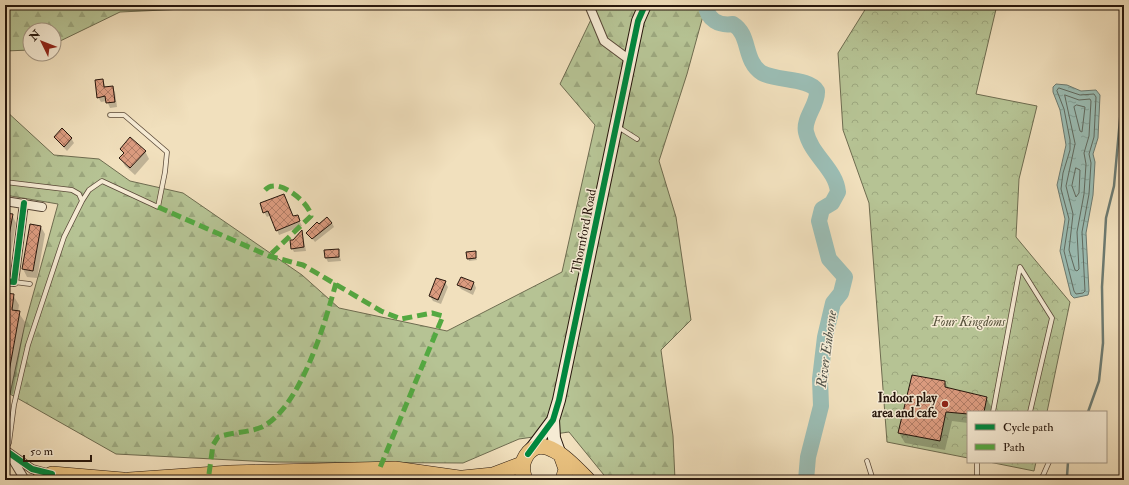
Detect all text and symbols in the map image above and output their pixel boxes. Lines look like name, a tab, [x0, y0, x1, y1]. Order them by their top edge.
north arrow	[22, 22, 62, 62]
text: N	[26, 27, 44, 44]
street label: Thornford Road	[568, 187, 600, 275]
water label: River Enborne	[813, 309, 840, 390]
park label: Four Kingdoms	[932, 314, 1006, 330]
place label: Indoor play area and cafe	[872, 390, 938, 421]
marker: Indoor play area and cafe	[940, 399, 950, 409]
legend	[967, 411, 1107, 463]
text: Cycle path	[1003, 420, 1054, 435]
scale bar	[24, 437, 91, 463]
text: Path	[1003, 440, 1026, 455]
text: 50 m	[30, 444, 54, 459]

